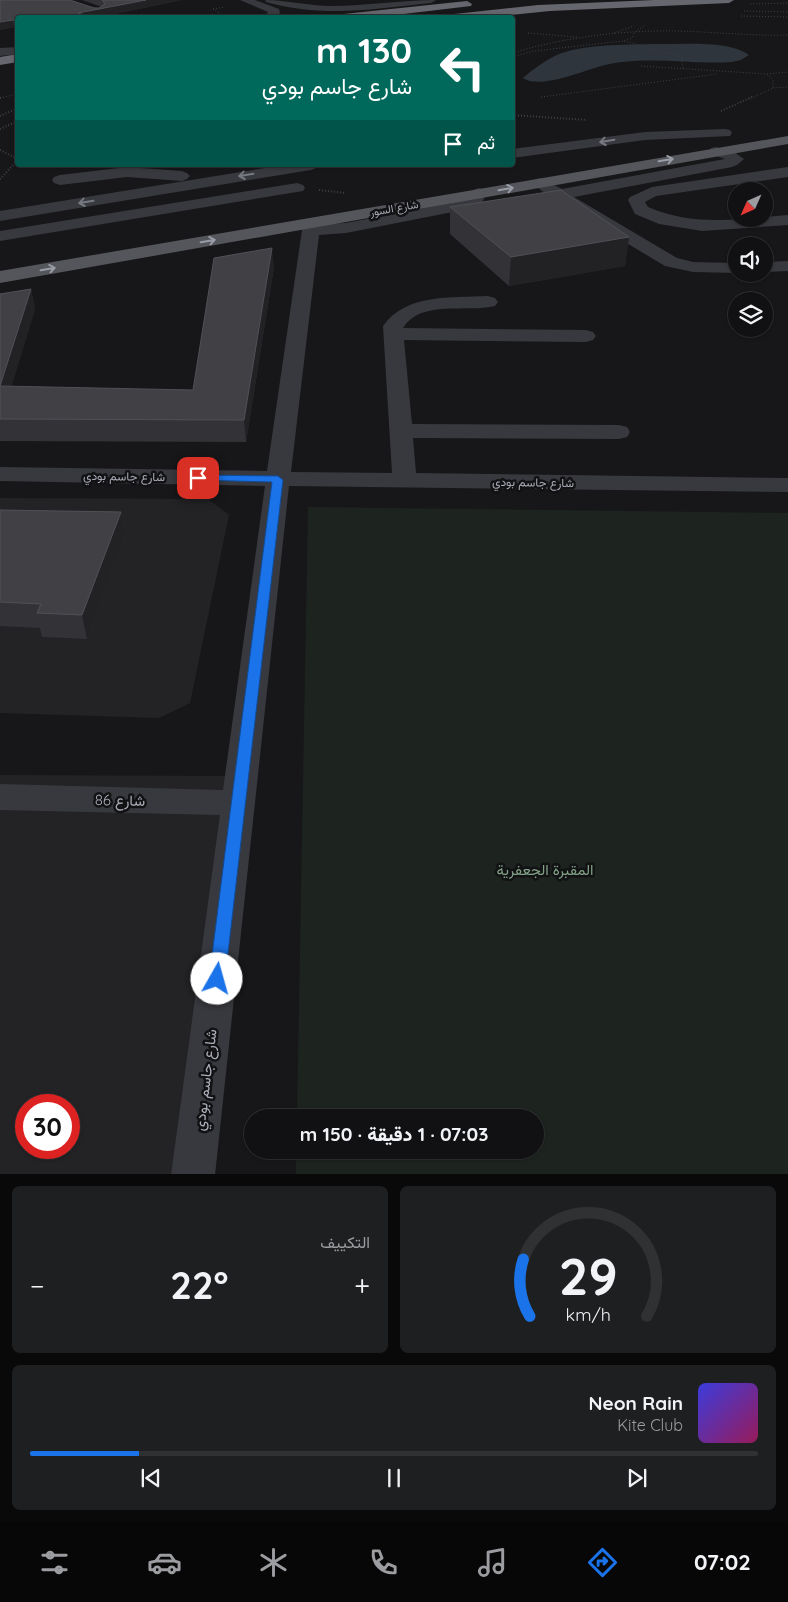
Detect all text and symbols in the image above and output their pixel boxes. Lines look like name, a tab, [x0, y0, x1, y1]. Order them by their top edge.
text: 130 m	[316, 28, 412, 72]
icon: left	[430, 35, 495, 100]
text: شارع جاسم بودي	[262, 72, 412, 100]
icon: arrive	[439, 130, 467, 158]
text: ثم	[477, 130, 495, 154]
one-way arrow	[599, 136, 615, 146]
one-way arrow	[658, 155, 674, 164]
one-way arrow	[238, 171, 254, 181]
north arrow	[728, 182, 772, 228]
map controls	[728, 182, 773, 337]
one-way arrow	[498, 183, 514, 193]
one-way arrow	[78, 197, 94, 207]
street label: شارع السور	[368, 197, 420, 220]
one-way arrow	[200, 235, 216, 245]
button: sound	[728, 237, 773, 282]
one-way arrow	[40, 263, 56, 273]
button: layers	[728, 292, 773, 337]
pin	[177, 457, 219, 499]
icon: arrive	[184, 464, 212, 492]
street label: شارع جاسم بودي	[83, 468, 165, 487]
street label: شارع جاسم بودي	[492, 474, 574, 493]
street label: شارع 86	[95, 790, 146, 812]
park label: المقبرة الجعفرية	[496, 860, 594, 879]
position arrow	[190, 952, 242, 1004]
street label: شارع جاسم بودي	[189, 1028, 225, 1133]
speed limit sign: 30	[15, 1094, 80, 1159]
text: 07:03 · 1 دقيقة · 150 m	[300, 1122, 488, 1146]
text: التكييف	[320, 1232, 370, 1252]
text: 29	[558, 1243, 618, 1308]
text: 22°	[170, 1261, 228, 1309]
text: −	[30, 1268, 45, 1303]
text: +	[354, 1268, 370, 1303]
text: km/h	[565, 1303, 611, 1325]
text: Neon Rain	[588, 1391, 683, 1415]
text: Kite Club	[617, 1415, 683, 1435]
icon: previous	[137, 1464, 165, 1492]
icon: pause	[380, 1464, 408, 1492]
icon: next	[623, 1464, 651, 1492]
icon: filters	[37, 1545, 72, 1580]
icon: car	[147, 1545, 182, 1580]
icon: climate	[256, 1545, 291, 1580]
icon: phone	[366, 1545, 401, 1580]
icon: music	[475, 1545, 510, 1580]
icon: directions	[585, 1545, 620, 1580]
text: 07:02	[694, 1548, 751, 1576]

